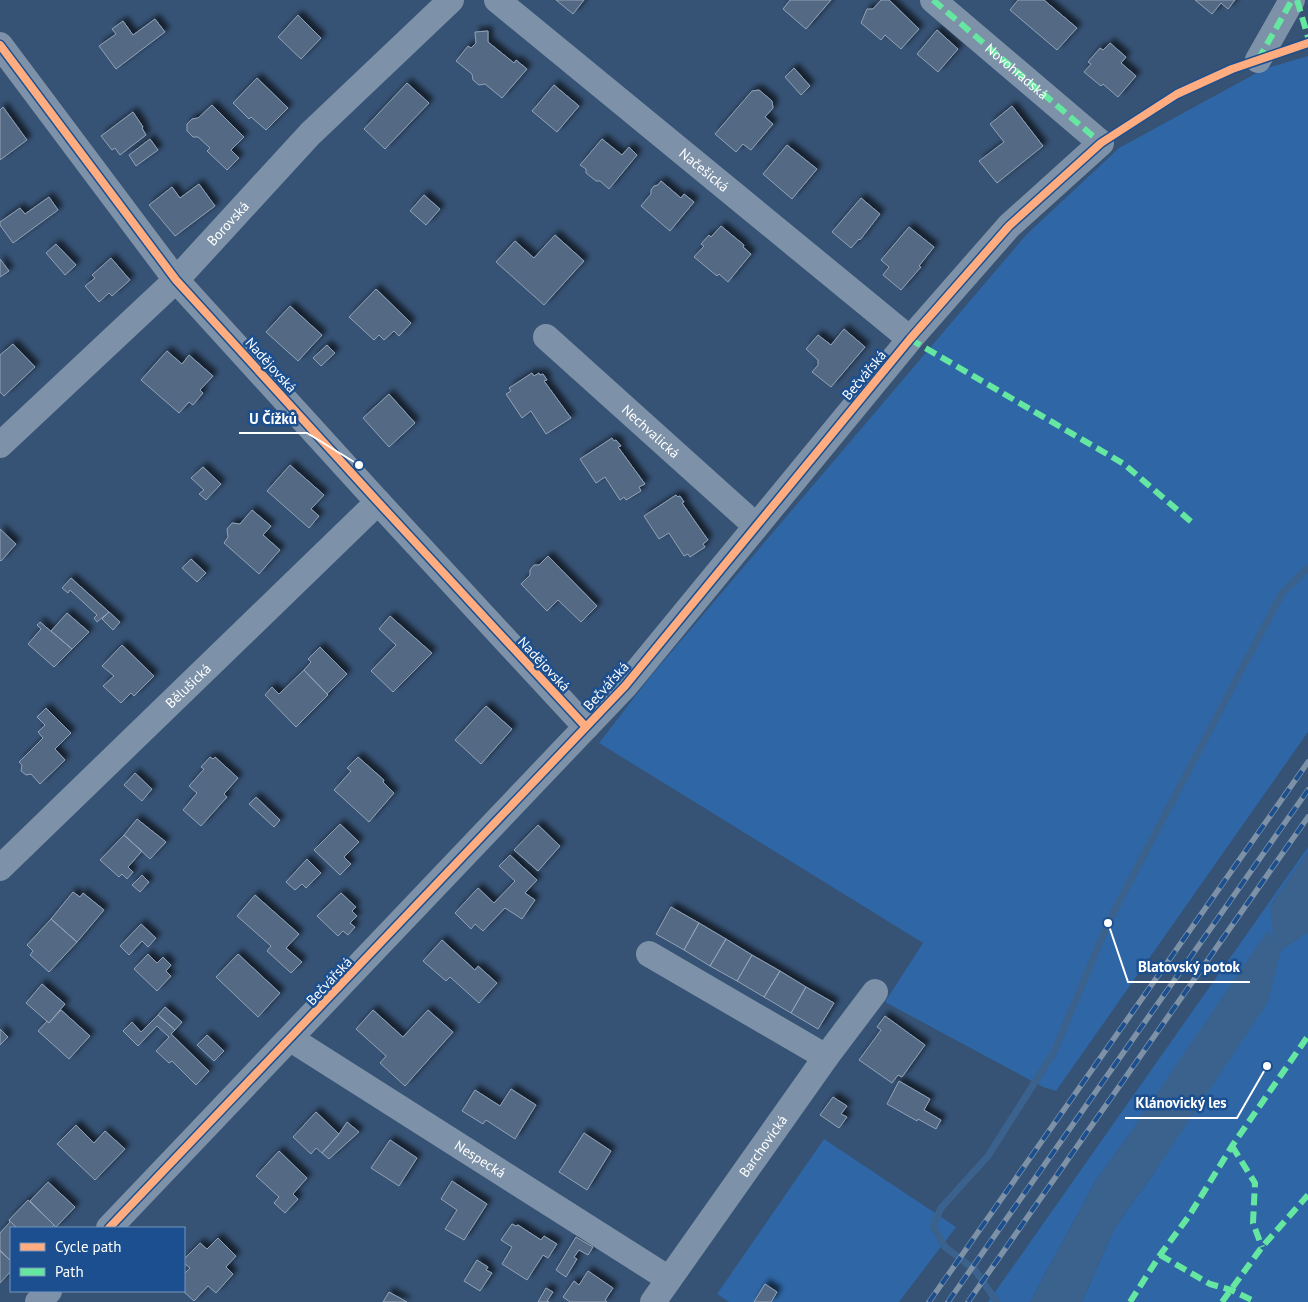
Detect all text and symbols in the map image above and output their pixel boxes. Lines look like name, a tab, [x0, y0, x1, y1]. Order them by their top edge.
street label: Novohradská	[981, 39, 1052, 103]
street label: Načešická	[676, 144, 733, 196]
street label: Borovská	[203, 197, 253, 249]
street label: Nadějovská	[241, 334, 301, 396]
street label: Bečvářská	[838, 346, 890, 404]
street label: Nechvalická	[618, 401, 684, 462]
callout: U Čížků	[239, 403, 307, 433]
text: U Čížků	[249, 409, 297, 428]
street label: Nadějovská	[514, 633, 574, 695]
street label: Bečvářská	[579, 658, 633, 714]
street label: Bělušická	[162, 660, 215, 712]
callout: Blatovský potok	[1128, 952, 1250, 982]
street label: Bečvářská	[302, 953, 356, 1009]
text: Blatovský potok	[1138, 957, 1241, 976]
callout: Klánovický les	[1125, 1088, 1237, 1118]
text: Klánovický les	[1135, 1093, 1227, 1112]
street label: Barchovická	[735, 1111, 791, 1180]
street label: Nespecká	[451, 1136, 509, 1182]
legend	[10, 1227, 185, 1292]
text: Cycle path	[55, 1237, 121, 1256]
text: Path	[55, 1262, 84, 1281]

